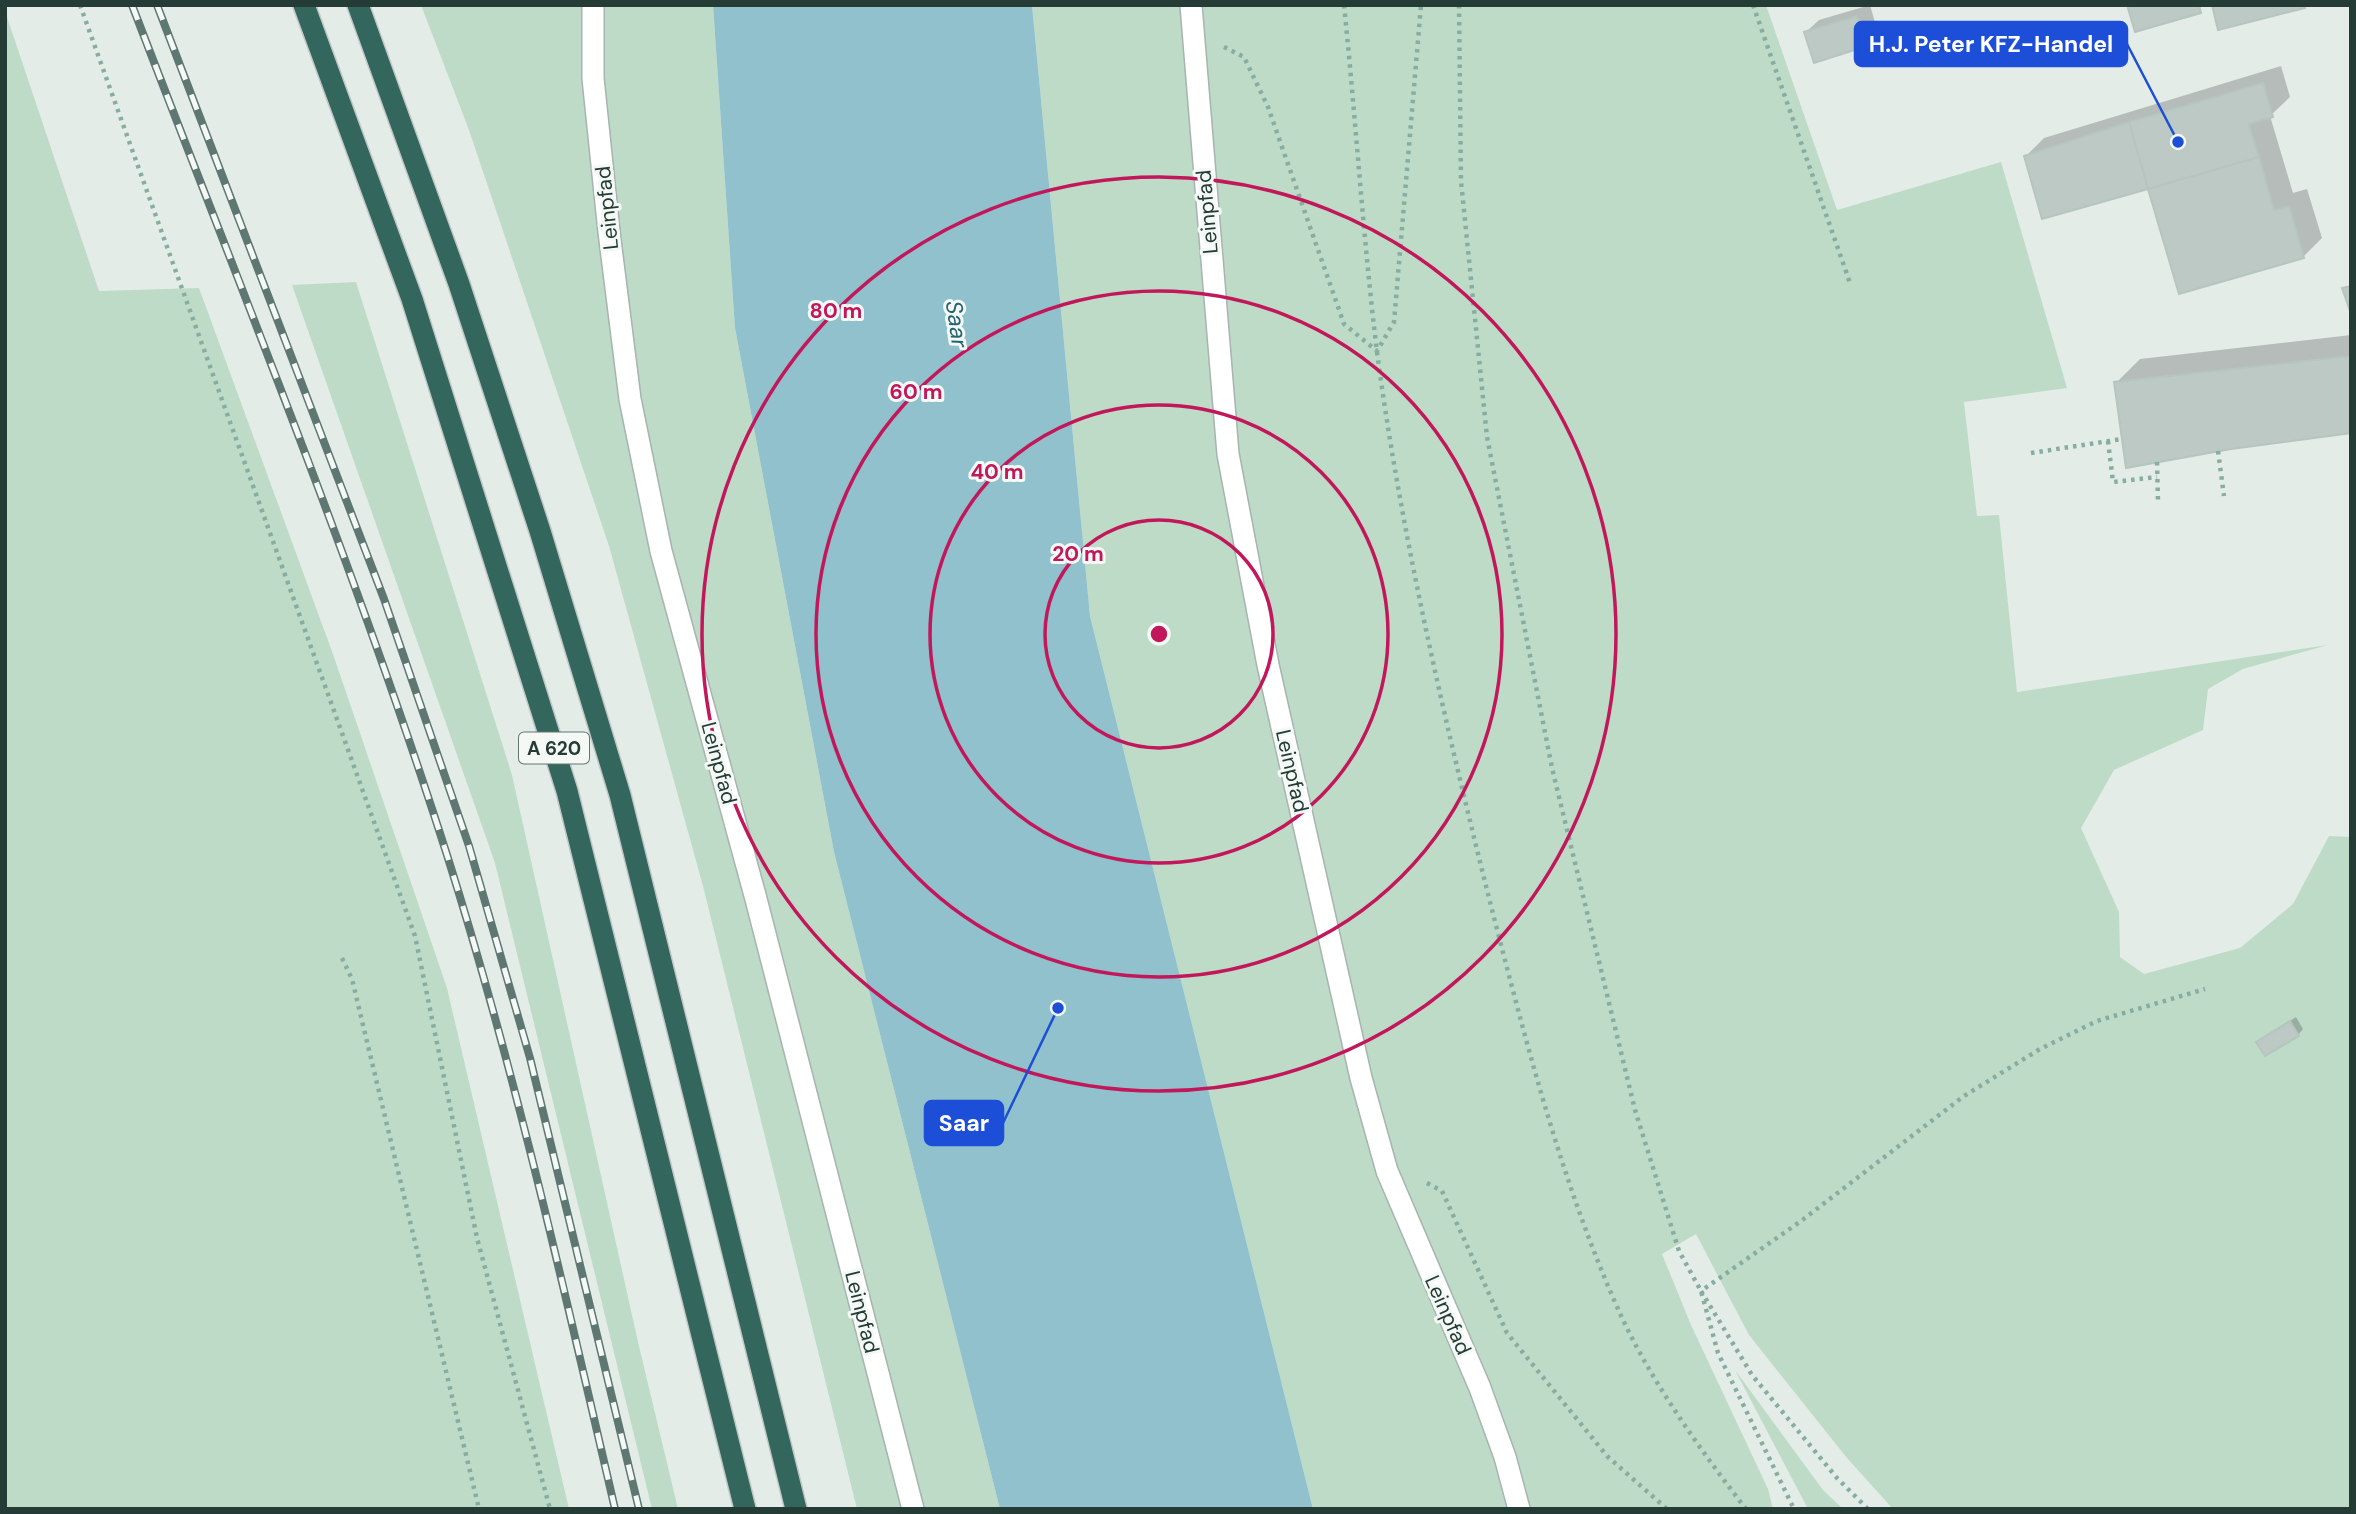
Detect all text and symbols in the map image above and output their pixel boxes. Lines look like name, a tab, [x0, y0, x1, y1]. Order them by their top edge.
callout: H.J. Peter KFZ-Handel	[1855, 22, 2127, 66]
text: H.J. Peter KFZ-Handel	[1869, 29, 2113, 59]
street label: Leinpfad	[589, 165, 625, 251]
street label: Leinpfad	[1189, 169, 1225, 255]
text: 80 m	[810, 297, 862, 325]
water label: Saar	[939, 298, 975, 351]
text: 60 m	[890, 378, 942, 406]
text: 40 m	[970, 458, 1024, 486]
text: 20 m	[1052, 540, 1104, 568]
centre of rings	[1147, 622, 1171, 646]
street label: Leinpfad	[695, 719, 743, 807]
street label: Leinpfad	[1269, 727, 1315, 815]
road number: A 620	[519, 733, 589, 764]
callout: Saar	[925, 1101, 1003, 1145]
text: Saar	[939, 1108, 989, 1138]
street label: Leinpfad	[838, 1268, 886, 1356]
street label: Leinpfad	[1418, 1271, 1478, 1359]

